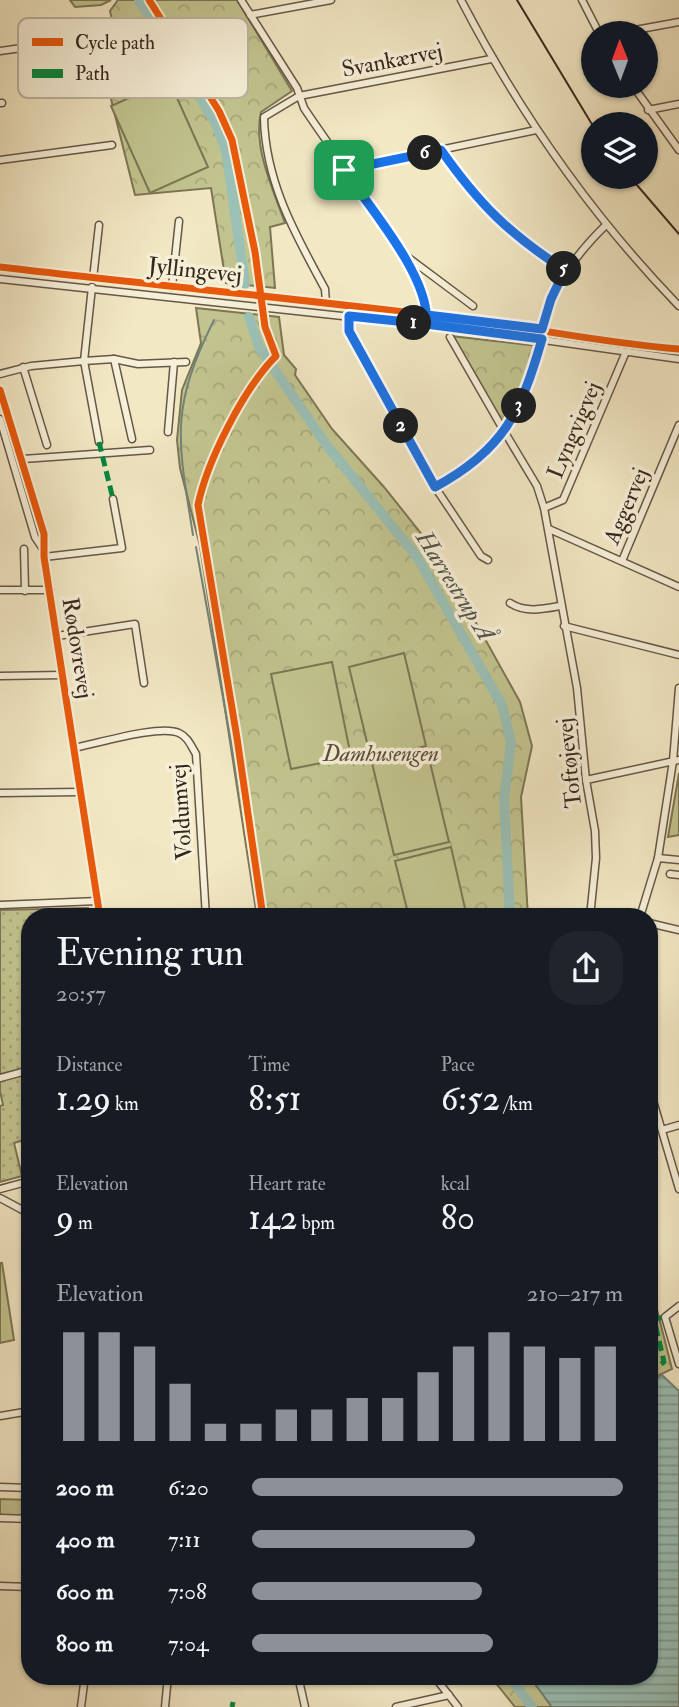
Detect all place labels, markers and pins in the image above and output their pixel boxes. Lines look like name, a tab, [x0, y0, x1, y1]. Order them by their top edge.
pin: 6	[408, 136, 442, 170]
pin	[314, 140, 374, 200]
pin: 5	[546, 252, 582, 286]
pin: 1	[396, 306, 432, 340]
pin: 3	[502, 388, 536, 424]
pin: 2	[384, 408, 418, 444]

